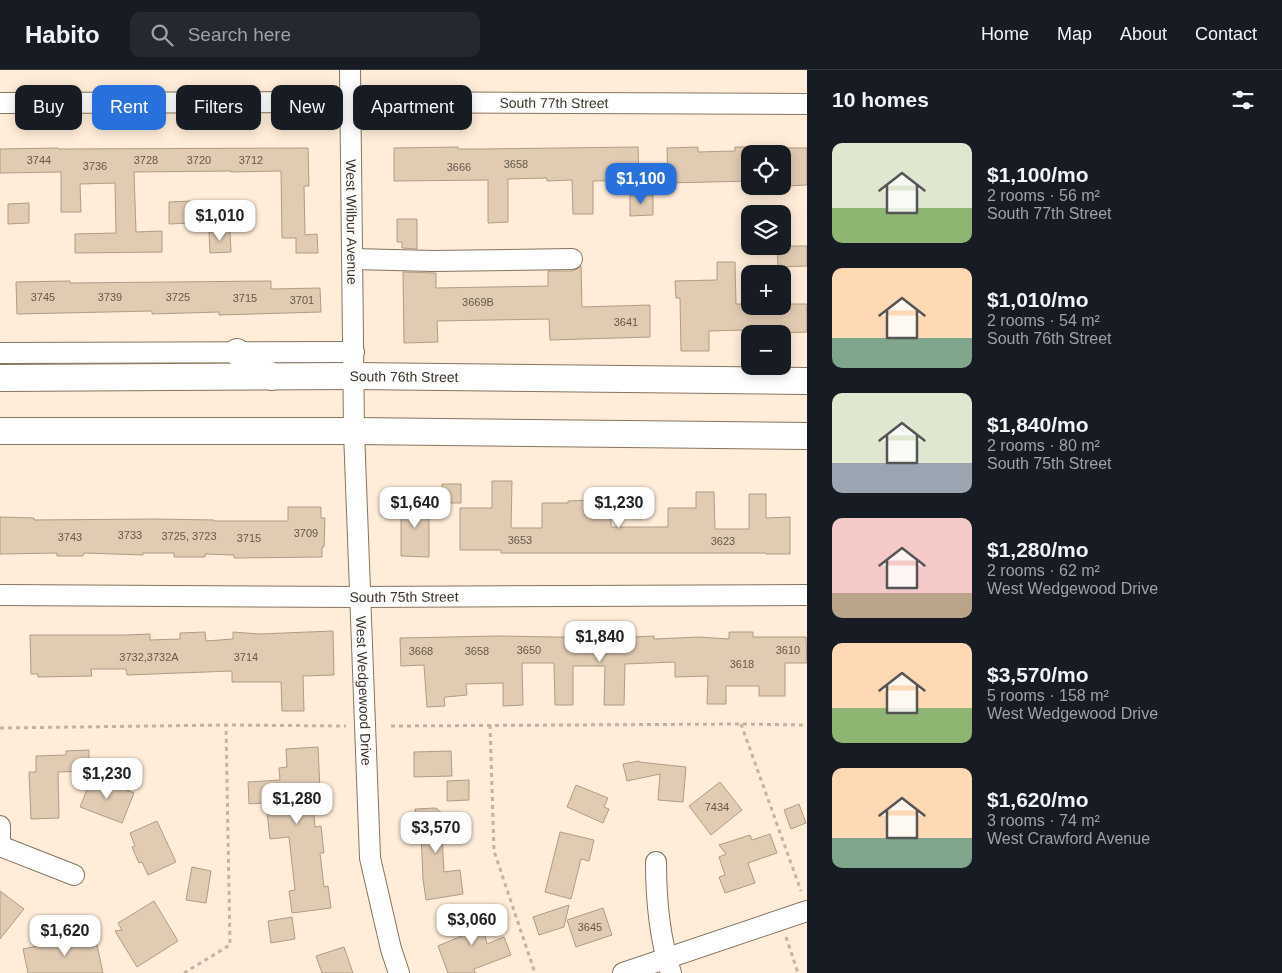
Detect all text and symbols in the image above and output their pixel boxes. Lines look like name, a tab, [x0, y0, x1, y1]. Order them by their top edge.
search box	[130, 12, 480, 57]
text: Habito	[25, 21, 100, 48]
icon: search	[148, 21, 176, 49]
text: Search here	[188, 24, 291, 45]
text: Home	[981, 24, 1029, 44]
text: Map	[1057, 24, 1092, 44]
text: About	[1120, 24, 1167, 44]
text: Contact	[1195, 24, 1257, 44]
chip: Buy	[15, 85, 82, 130]
chip: Rent	[92, 85, 166, 130]
chip: Filters	[176, 85, 261, 130]
chip: New	[271, 85, 343, 130]
chip: Apartment	[353, 85, 472, 130]
icon: filters	[1229, 86, 1257, 114]
text: 10 homes	[832, 88, 929, 111]
street label: South 77th Street	[499, 95, 609, 111]
map controls	[741, 145, 791, 375]
button: locate	[741, 145, 791, 195]
house number: 3744	[27, 154, 51, 166]
house number: 3728	[134, 154, 158, 166]
house number: 3720	[187, 154, 211, 166]
house number: 3712	[239, 154, 263, 166]
house number: 3658	[504, 158, 528, 170]
street label: West Wilbur Avenue	[343, 159, 360, 285]
house number: 3736	[83, 160, 107, 172]
house number: 3666	[447, 161, 471, 173]
pin: $1,100	[600, 162, 682, 205]
icon: home	[872, 163, 932, 223]
text: $1,100/mo	[987, 163, 1089, 186]
text: $1,100	[617, 170, 665, 187]
text: 2 rooms · 56 m²	[987, 187, 1100, 204]
pin: $1,010	[179, 200, 261, 242]
button: layers	[741, 205, 791, 255]
text: South 77th Street	[987, 205, 1112, 222]
text: $1,010	[196, 207, 244, 224]
button: +	[741, 265, 791, 315]
icon: home	[872, 288, 932, 348]
text: $1,010/mo	[987, 288, 1089, 311]
house number: 3745	[31, 291, 55, 303]
house number: 3739	[98, 291, 122, 303]
house number: 3725	[166, 291, 190, 303]
house number: 3715	[233, 292, 257, 304]
house number: 3701	[290, 294, 314, 306]
house number: 3669B	[462, 296, 494, 308]
text: 2 rooms · 54 m²	[987, 312, 1100, 329]
house number: 3641	[614, 316, 638, 328]
button: −	[741, 325, 791, 375]
text: South 76th Street	[987, 330, 1112, 347]
street label: South 76th Street	[349, 368, 459, 385]
icon: home	[872, 413, 932, 473]
text: $1,840/mo	[987, 413, 1089, 436]
text: 2 rooms · 80 m²	[987, 437, 1100, 454]
text: South 75th Street	[987, 455, 1112, 472]
pin: $1,640	[374, 486, 456, 529]
pin: $1,230	[578, 486, 660, 529]
text: $1,640	[391, 494, 439, 511]
text: $1,230	[595, 494, 643, 511]
house number: 3709	[294, 527, 318, 539]
house number: 3733	[118, 529, 142, 541]
house number: 3725, 3723	[161, 530, 217, 542]
house number: 3743	[58, 531, 82, 543]
house number: 3715	[237, 532, 261, 544]
house number: 3653	[508, 534, 532, 546]
house number: 3623	[711, 535, 735, 547]
icon: home	[872, 538, 932, 598]
text: $1,280/mo	[987, 538, 1089, 561]
text: 2 rooms · 62 m²	[987, 562, 1100, 579]
text: West Wedgewood Drive	[987, 580, 1158, 597]
street label: South 75th Street	[349, 589, 459, 605]
street label: West Wedgewood Drive	[353, 616, 375, 766]
pin: $1,840	[559, 620, 641, 663]
text: $1,840	[576, 628, 624, 645]
house number: 3650	[517, 644, 541, 656]
house number: 3610	[776, 644, 800, 656]
house number: 3668	[409, 645, 433, 657]
house number: 3658	[465, 645, 489, 657]
house number: 3732,3732A	[119, 651, 179, 663]
house number: 3714	[234, 651, 258, 663]
house number: 3618	[730, 658, 754, 670]
icon: home	[872, 663, 932, 723]
text: $3,570/mo	[987, 663, 1089, 686]
text: 5 rooms · 158 m²	[987, 687, 1109, 704]
text: West Wedgewood Drive	[987, 705, 1158, 722]
pin: $1,230	[66, 758, 148, 800]
text: $1,230	[83, 765, 131, 782]
pin: $1,280	[256, 782, 338, 825]
icon: home	[872, 788, 932, 848]
text: $1,620/mo	[987, 788, 1089, 811]
text: $1,280	[273, 790, 321, 807]
house number: 7434	[705, 801, 729, 813]
pin: $3,570	[395, 812, 477, 854]
text: 3 rooms · 74 m²	[987, 812, 1100, 829]
text: $3,570	[412, 819, 460, 836]
text: West Crawford Avenue	[987, 830, 1150, 847]
pin: $3,060	[431, 904, 513, 946]
text: $3,060	[448, 911, 496, 928]
pin: $1,620	[24, 914, 106, 957]
house number: 3645	[578, 921, 602, 933]
text: $1,620	[41, 922, 89, 939]

